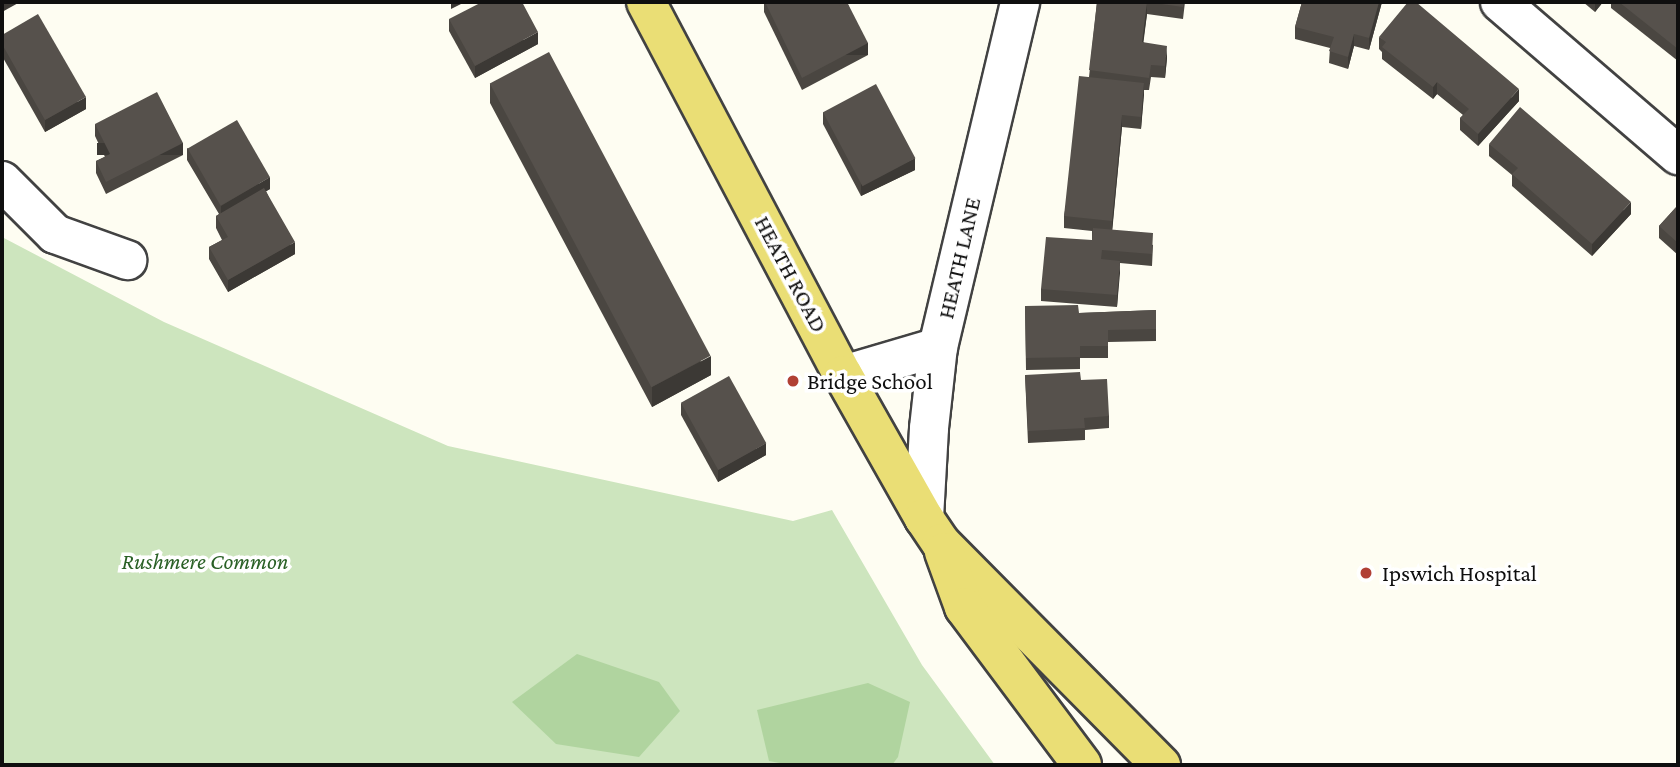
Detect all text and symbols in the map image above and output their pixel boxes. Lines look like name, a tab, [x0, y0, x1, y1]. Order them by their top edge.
street label: HEATH LANE	[932, 195, 986, 321]
street label: HEATH ROAD	[749, 211, 833, 337]
place label: Bridge School	[807, 367, 933, 395]
marker: Bridge School	[785, 373, 801, 389]
park label: Rushmere Common	[122, 547, 288, 575]
place label: Ipswich Hospital	[1382, 559, 1537, 587]
marker: Ipswich Hospital	[1356, 563, 1376, 583]

